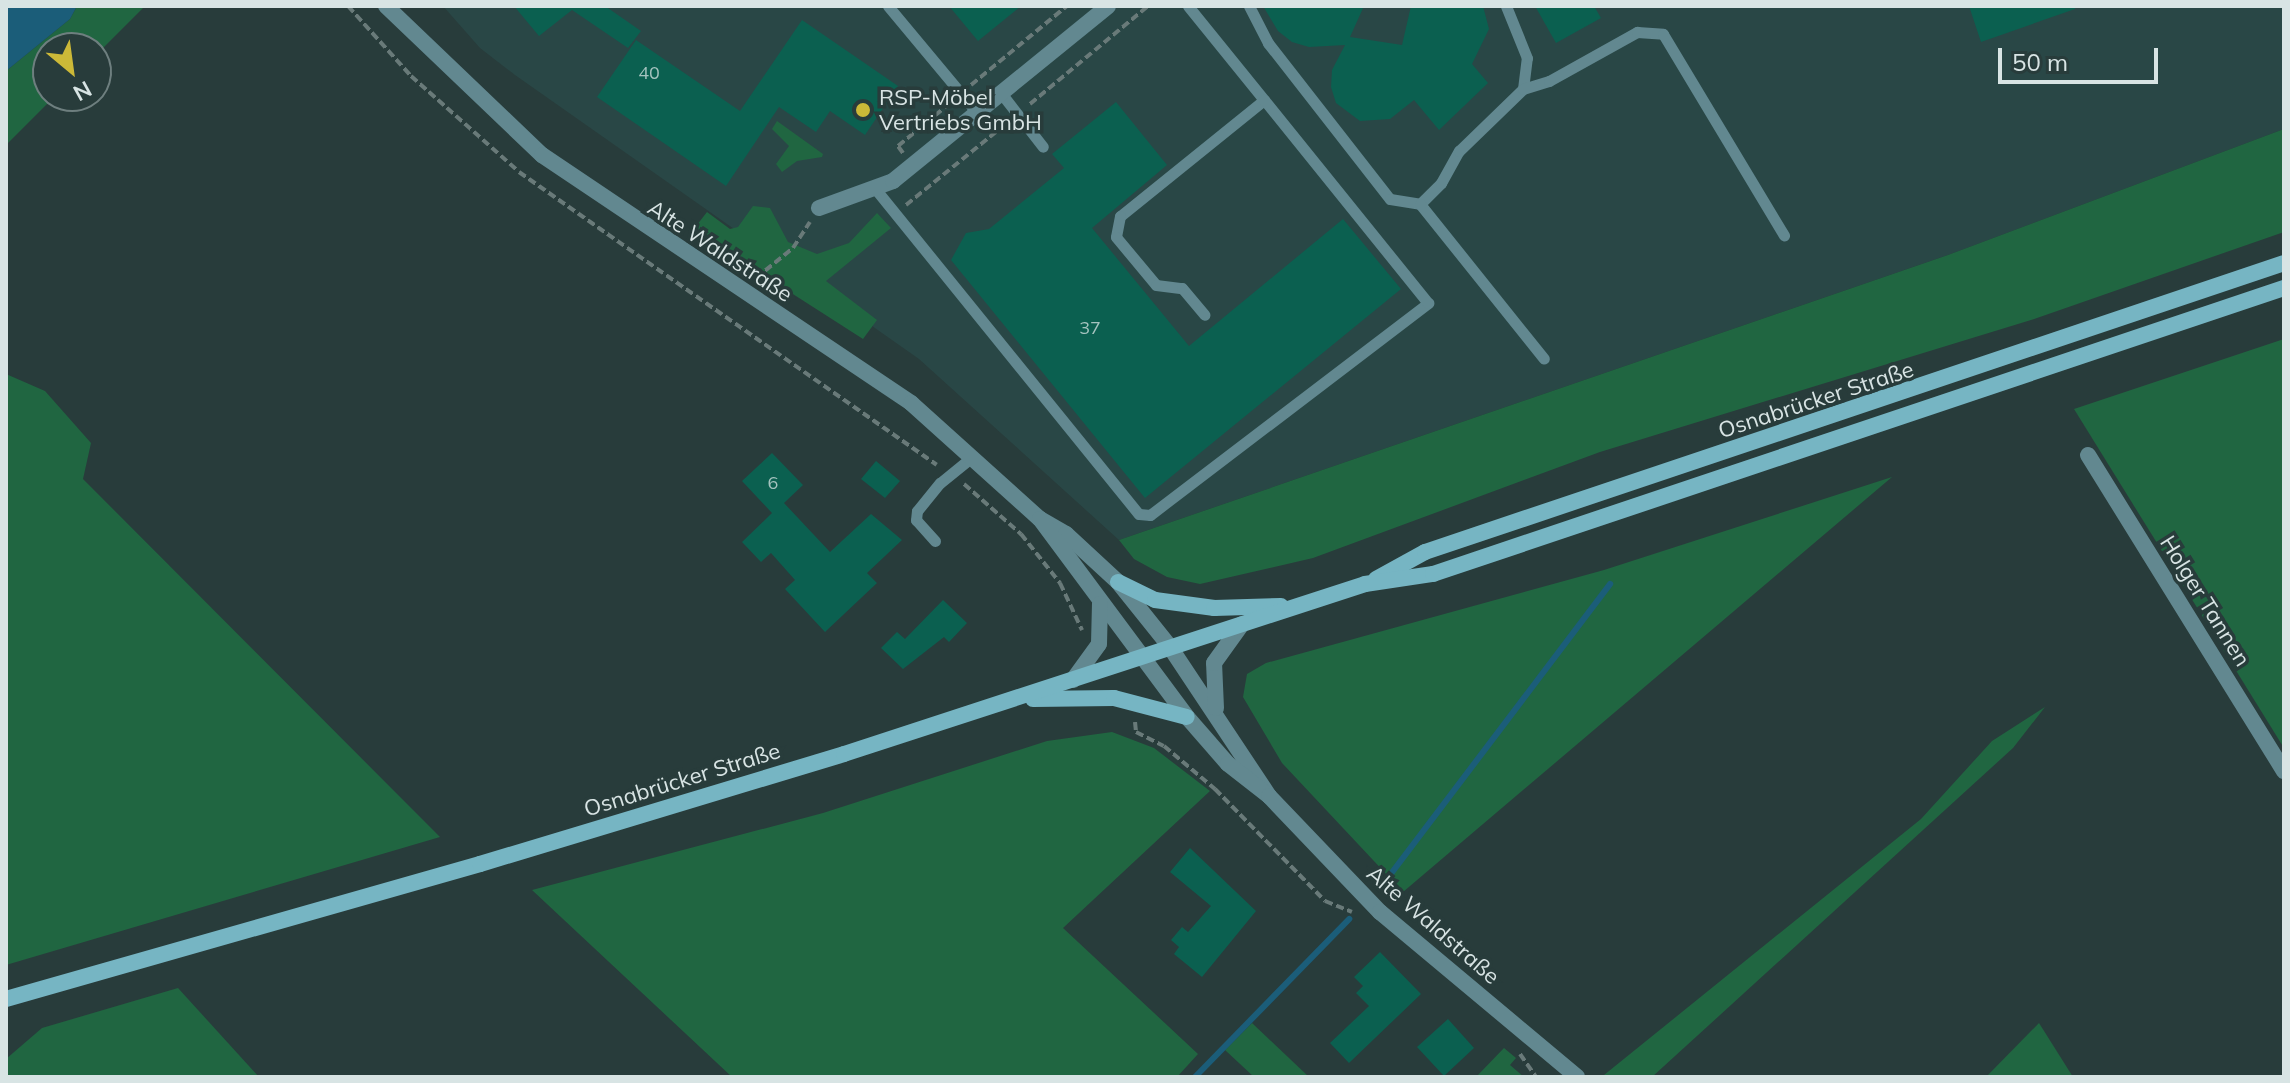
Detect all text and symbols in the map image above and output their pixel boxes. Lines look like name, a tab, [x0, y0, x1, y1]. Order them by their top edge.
north arrow	[32, 32, 112, 112]
scale bar	[2002, 32, 2162, 82]
text: 50 m	[2012, 47, 2068, 77]
house number: 40	[638, 62, 660, 84]
text: N	[69, 75, 97, 108]
place label: RSP-Möbel Vertriebs GmbH	[879, 84, 1042, 136]
marker: RSP-Möbel Vertriebs GmbH	[854, 101, 872, 119]
street label: Alte Waldstraße	[643, 194, 797, 308]
house number: 37	[1079, 317, 1101, 339]
street label: Osnabrücker Straße	[1715, 356, 1917, 444]
house number: 6	[768, 472, 778, 494]
street label: Holger Tannen	[2154, 531, 2256, 671]
street label: Osnabrücker Straße	[581, 738, 783, 822]
street label: Alte Waldstraße	[1361, 860, 1505, 990]

